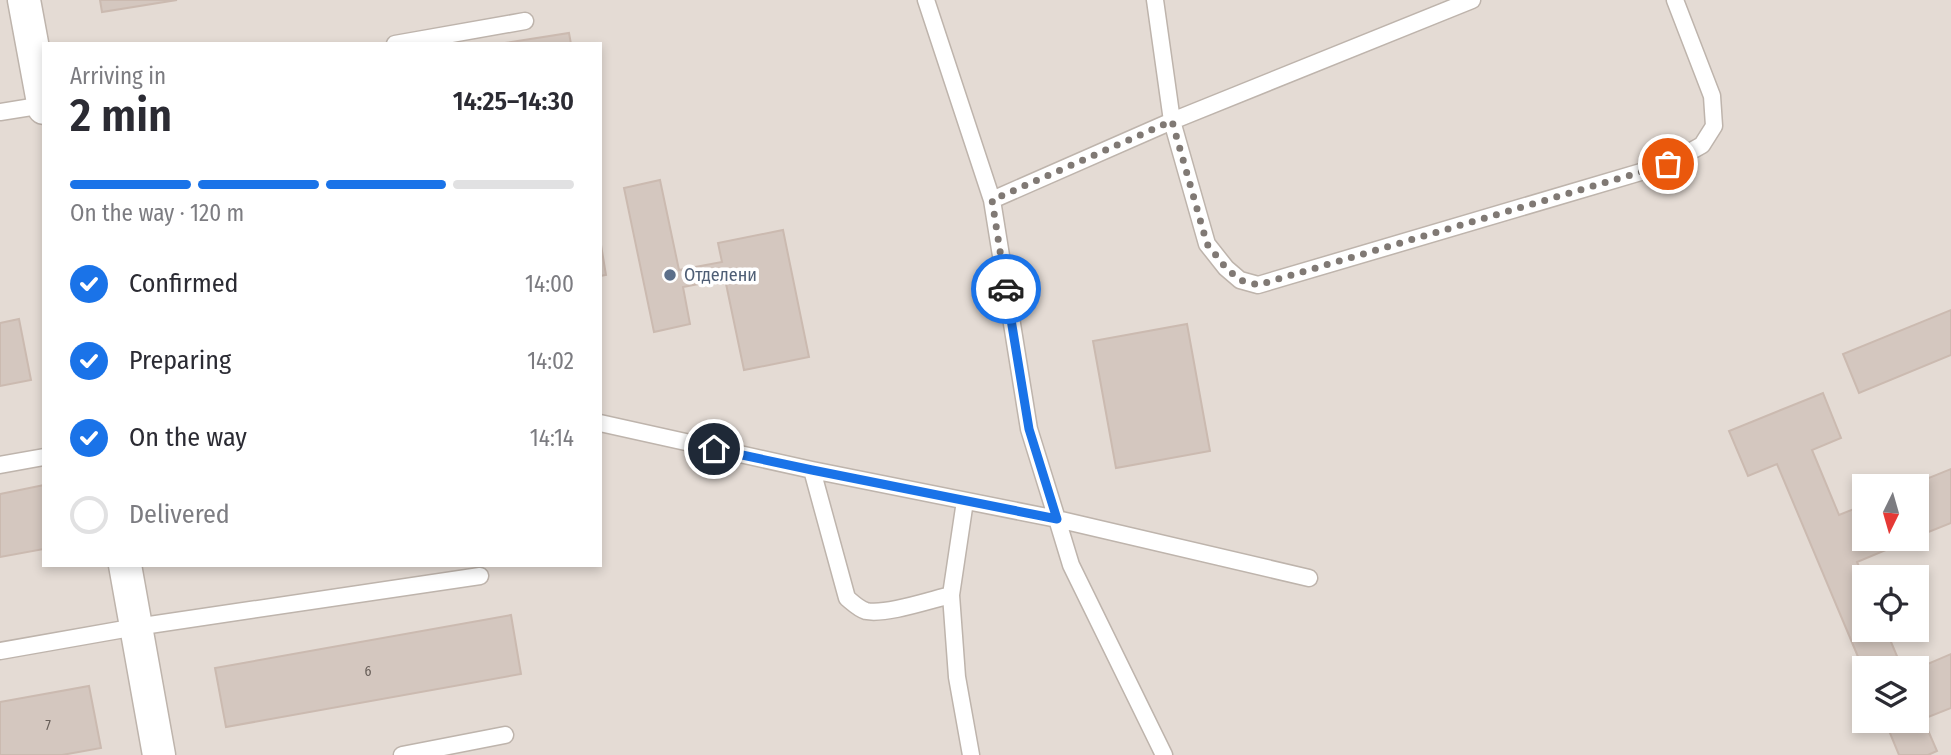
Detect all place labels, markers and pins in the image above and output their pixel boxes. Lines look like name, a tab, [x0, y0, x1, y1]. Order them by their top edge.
pin	[1638, 134, 1698, 194]
place label: Отделени	[684, 264, 757, 286]
marker: Отделени	[662, 267, 678, 283]
pin	[684, 419, 744, 479]

